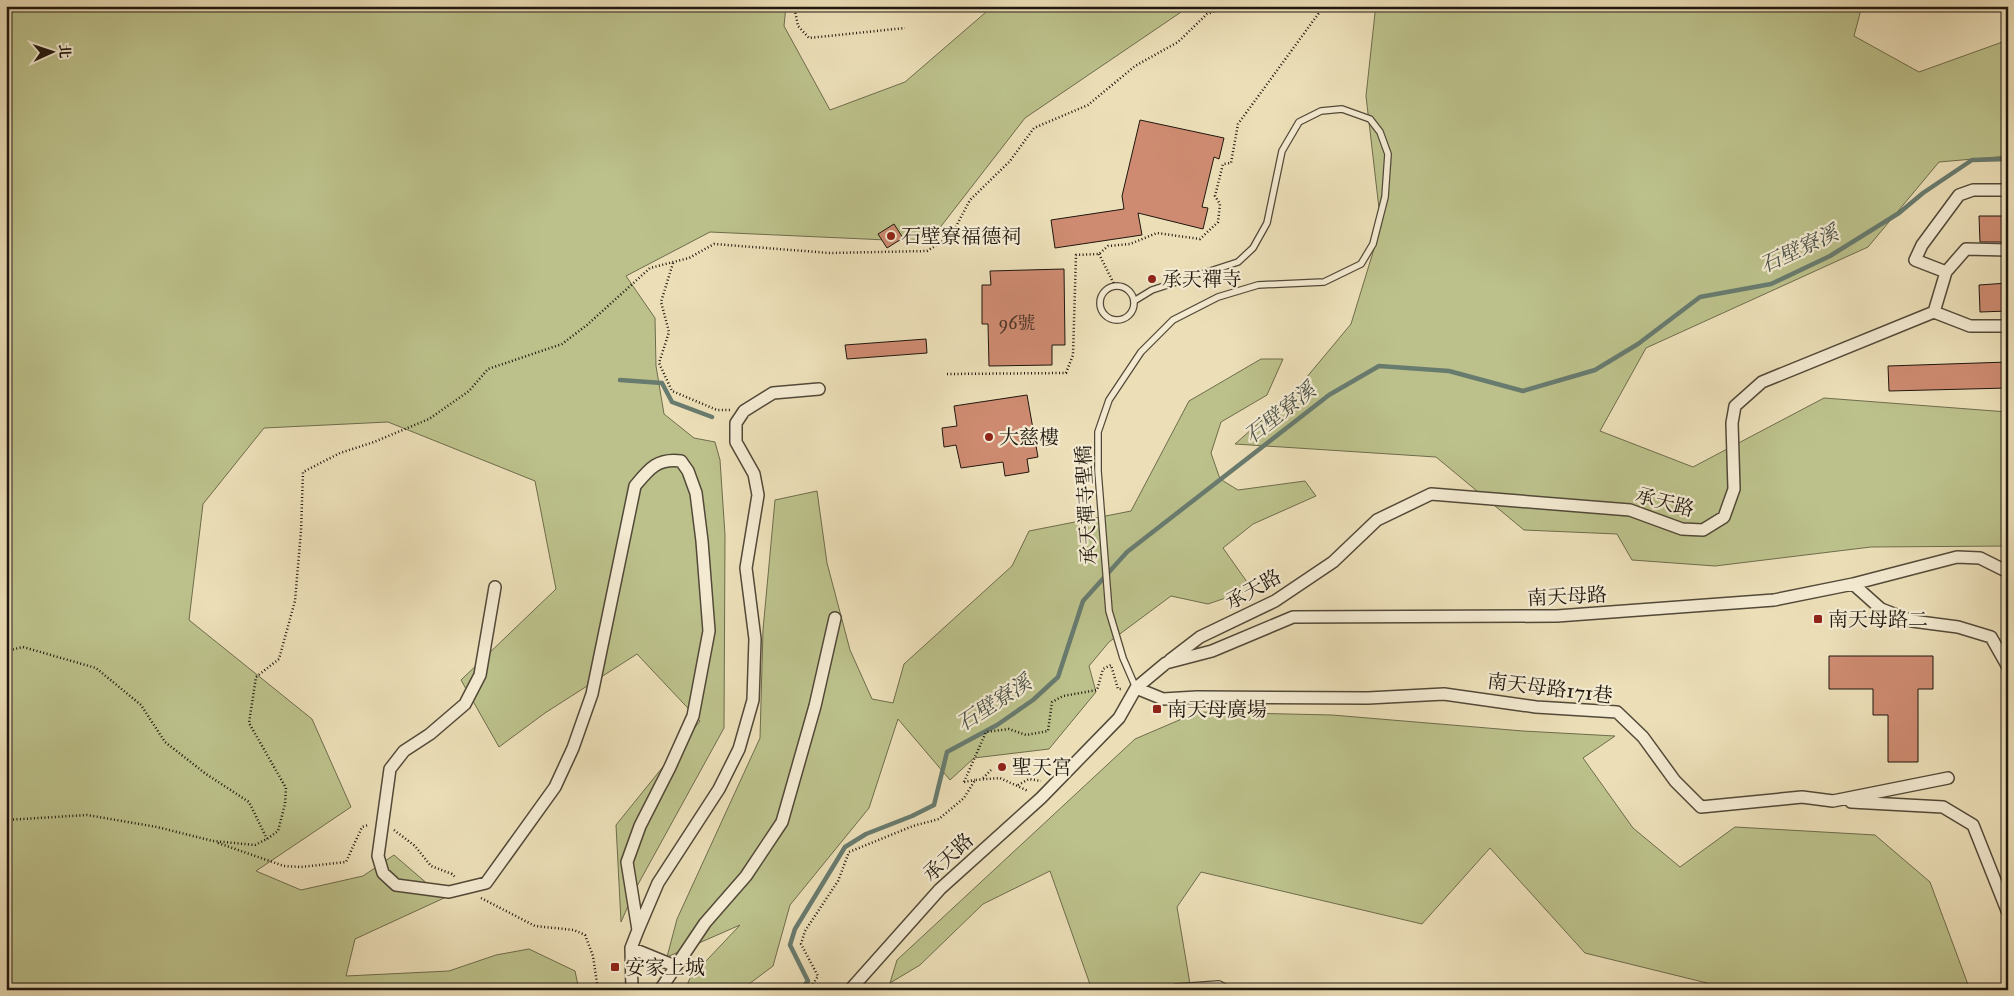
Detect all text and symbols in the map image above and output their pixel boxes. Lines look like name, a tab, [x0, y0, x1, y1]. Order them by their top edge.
north arrow	[28, 28, 78, 78]
text: 北	[56, 44, 73, 59]
water label: 石壁寮溪	[1755, 219, 1844, 279]
place label: 石壁寮福德祠	[901, 224, 1021, 248]
marker: 石壁寮福德祠	[885, 230, 897, 242]
place label: 承天禪寺	[1162, 267, 1242, 291]
marker: 承天禪寺	[1146, 273, 1158, 285]
house number: 96號	[999, 312, 1035, 334]
water label: 石壁寮溪	[1239, 376, 1323, 449]
place label: 大慈樓	[999, 425, 1059, 449]
marker: 大慈樓	[983, 431, 995, 443]
street label: 承天禪寺聖橋	[1071, 444, 1101, 566]
street label: 承天路	[1633, 483, 1697, 521]
street label: 承天路	[1221, 564, 1285, 614]
street label: 南天母路	[1526, 582, 1608, 610]
place label: 南天母路二	[1828, 607, 1928, 631]
marker: 南天母路二	[1812, 613, 1824, 625]
water label: 石壁寮溪	[952, 668, 1038, 737]
street label: 南天母路171巷	[1486, 668, 1614, 708]
place label: 南天母廣場	[1167, 697, 1267, 721]
marker: 南天母廣場	[1151, 703, 1163, 715]
place label: 聖天宮	[1012, 755, 1072, 779]
marker: 聖天宮	[996, 761, 1008, 773]
street label: 承天路	[918, 828, 978, 886]
place label: 安家上城	[625, 955, 705, 979]
marker: 安家上城	[609, 961, 621, 973]

